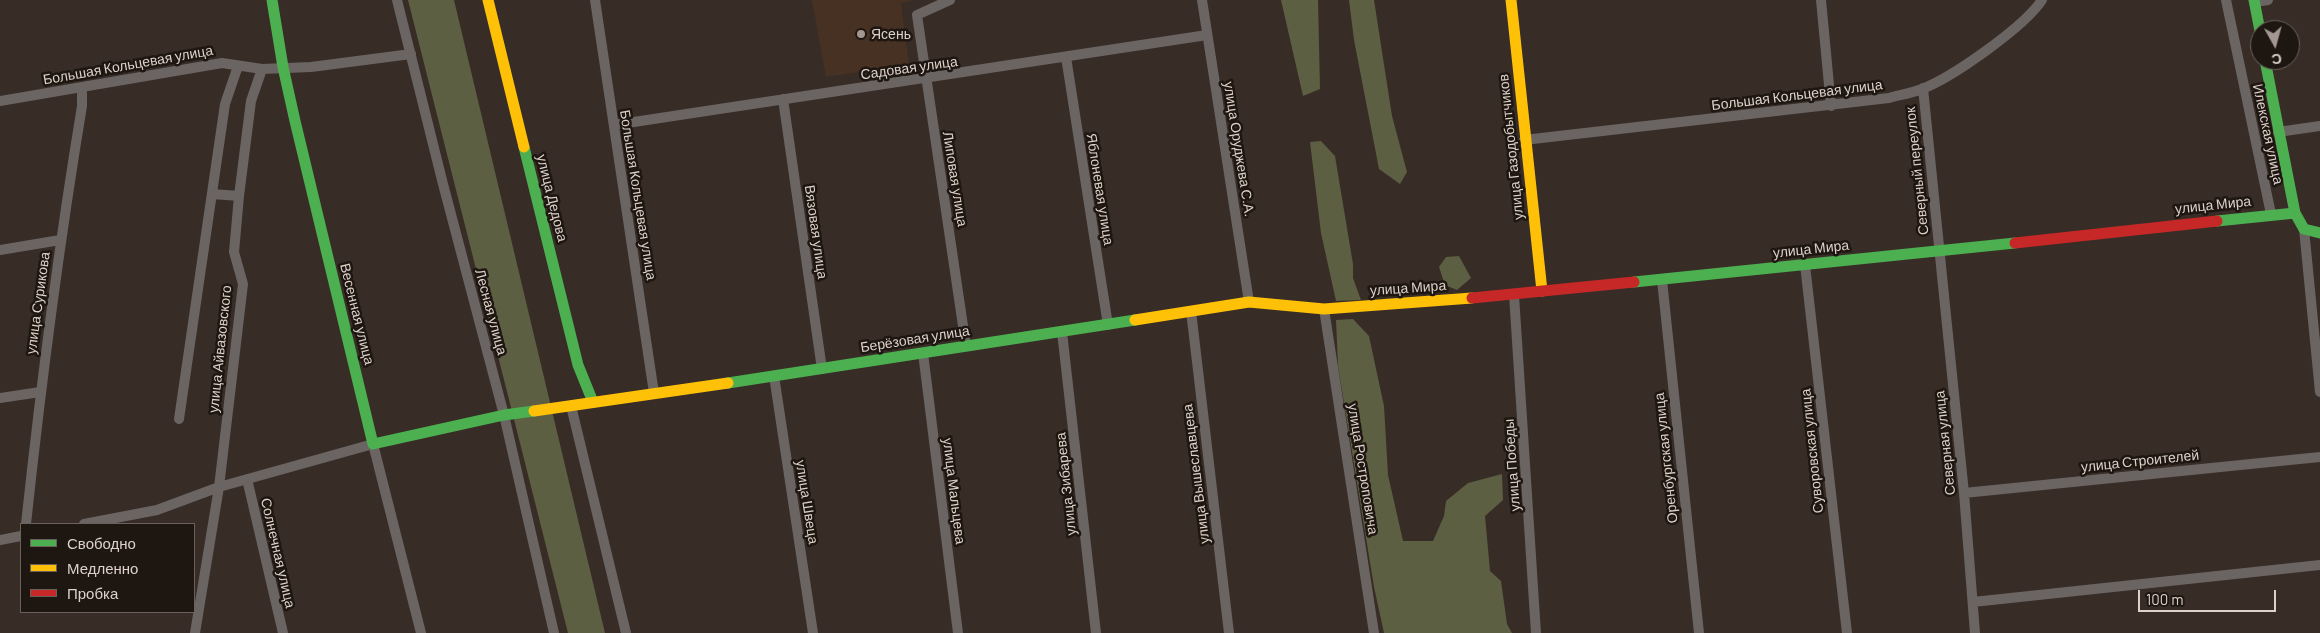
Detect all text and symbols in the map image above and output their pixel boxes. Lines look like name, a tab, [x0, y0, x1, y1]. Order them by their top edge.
north arrow	[2250, 20, 2300, 70]
place label: Ясень	[871, 26, 911, 42]
marker: Ясень	[855, 28, 867, 40]
street label: Большая Кольцевая улица	[42, 42, 214, 88]
text: С	[2271, 50, 2283, 68]
street label: Садовая улица	[859, 53, 959, 83]
street label: улица Газодобытчиков	[1495, 73, 1527, 221]
street label: Большая Кольцевая улица	[1711, 76, 1883, 114]
street label: улица Оруджева С.А.	[1220, 80, 1258, 218]
street label: Илекская улица	[2249, 82, 2287, 186]
street label: Северный переулок	[1902, 106, 1932, 236]
street label: Большая Кольцевая улица	[616, 109, 660, 281]
street label: Липовая улица	[939, 130, 971, 228]
street label: Яблоневая улица	[1083, 132, 1117, 246]
street label: улица Дедова	[533, 153, 571, 243]
street label: Вязовая улица	[801, 184, 831, 280]
street label: улица Мира	[2174, 193, 2252, 217]
street label: улица Мира	[1772, 237, 1850, 261]
street label: улица Сурикова	[23, 251, 53, 355]
street label: Весенная улица	[336, 261, 378, 367]
street label: Лесная улица	[471, 267, 511, 357]
street label: улица Мира	[1369, 277, 1447, 299]
street label: улица Айвазовского	[205, 284, 235, 414]
street label: Берёзовая улица	[859, 322, 971, 356]
street label: Суворовская улица	[1797, 388, 1827, 514]
street label: Северная улица	[1931, 390, 1959, 496]
street label: Оренбургская улица	[1651, 392, 1681, 524]
street label: улица Ростроповича	[1344, 402, 1382, 536]
street label: улица Вышеславцева	[1179, 403, 1213, 545]
street label: улица Победы	[1500, 418, 1524, 512]
street label: улица Зибарева	[1052, 432, 1080, 536]
street label: улица Мальцева	[939, 437, 969, 545]
street label: улица Строителей	[2080, 446, 2200, 476]
street label: улица Швеца	[792, 459, 822, 545]
street label: Солнечная улица	[257, 496, 299, 610]
legend	[20, 523, 195, 613]
text: Свободно	[67, 534, 136, 552]
text: Медленно	[67, 559, 138, 577]
scale bar	[2140, 580, 2278, 612]
text: Пробка	[67, 584, 118, 602]
text: 100 m	[2146, 590, 2184, 608]

